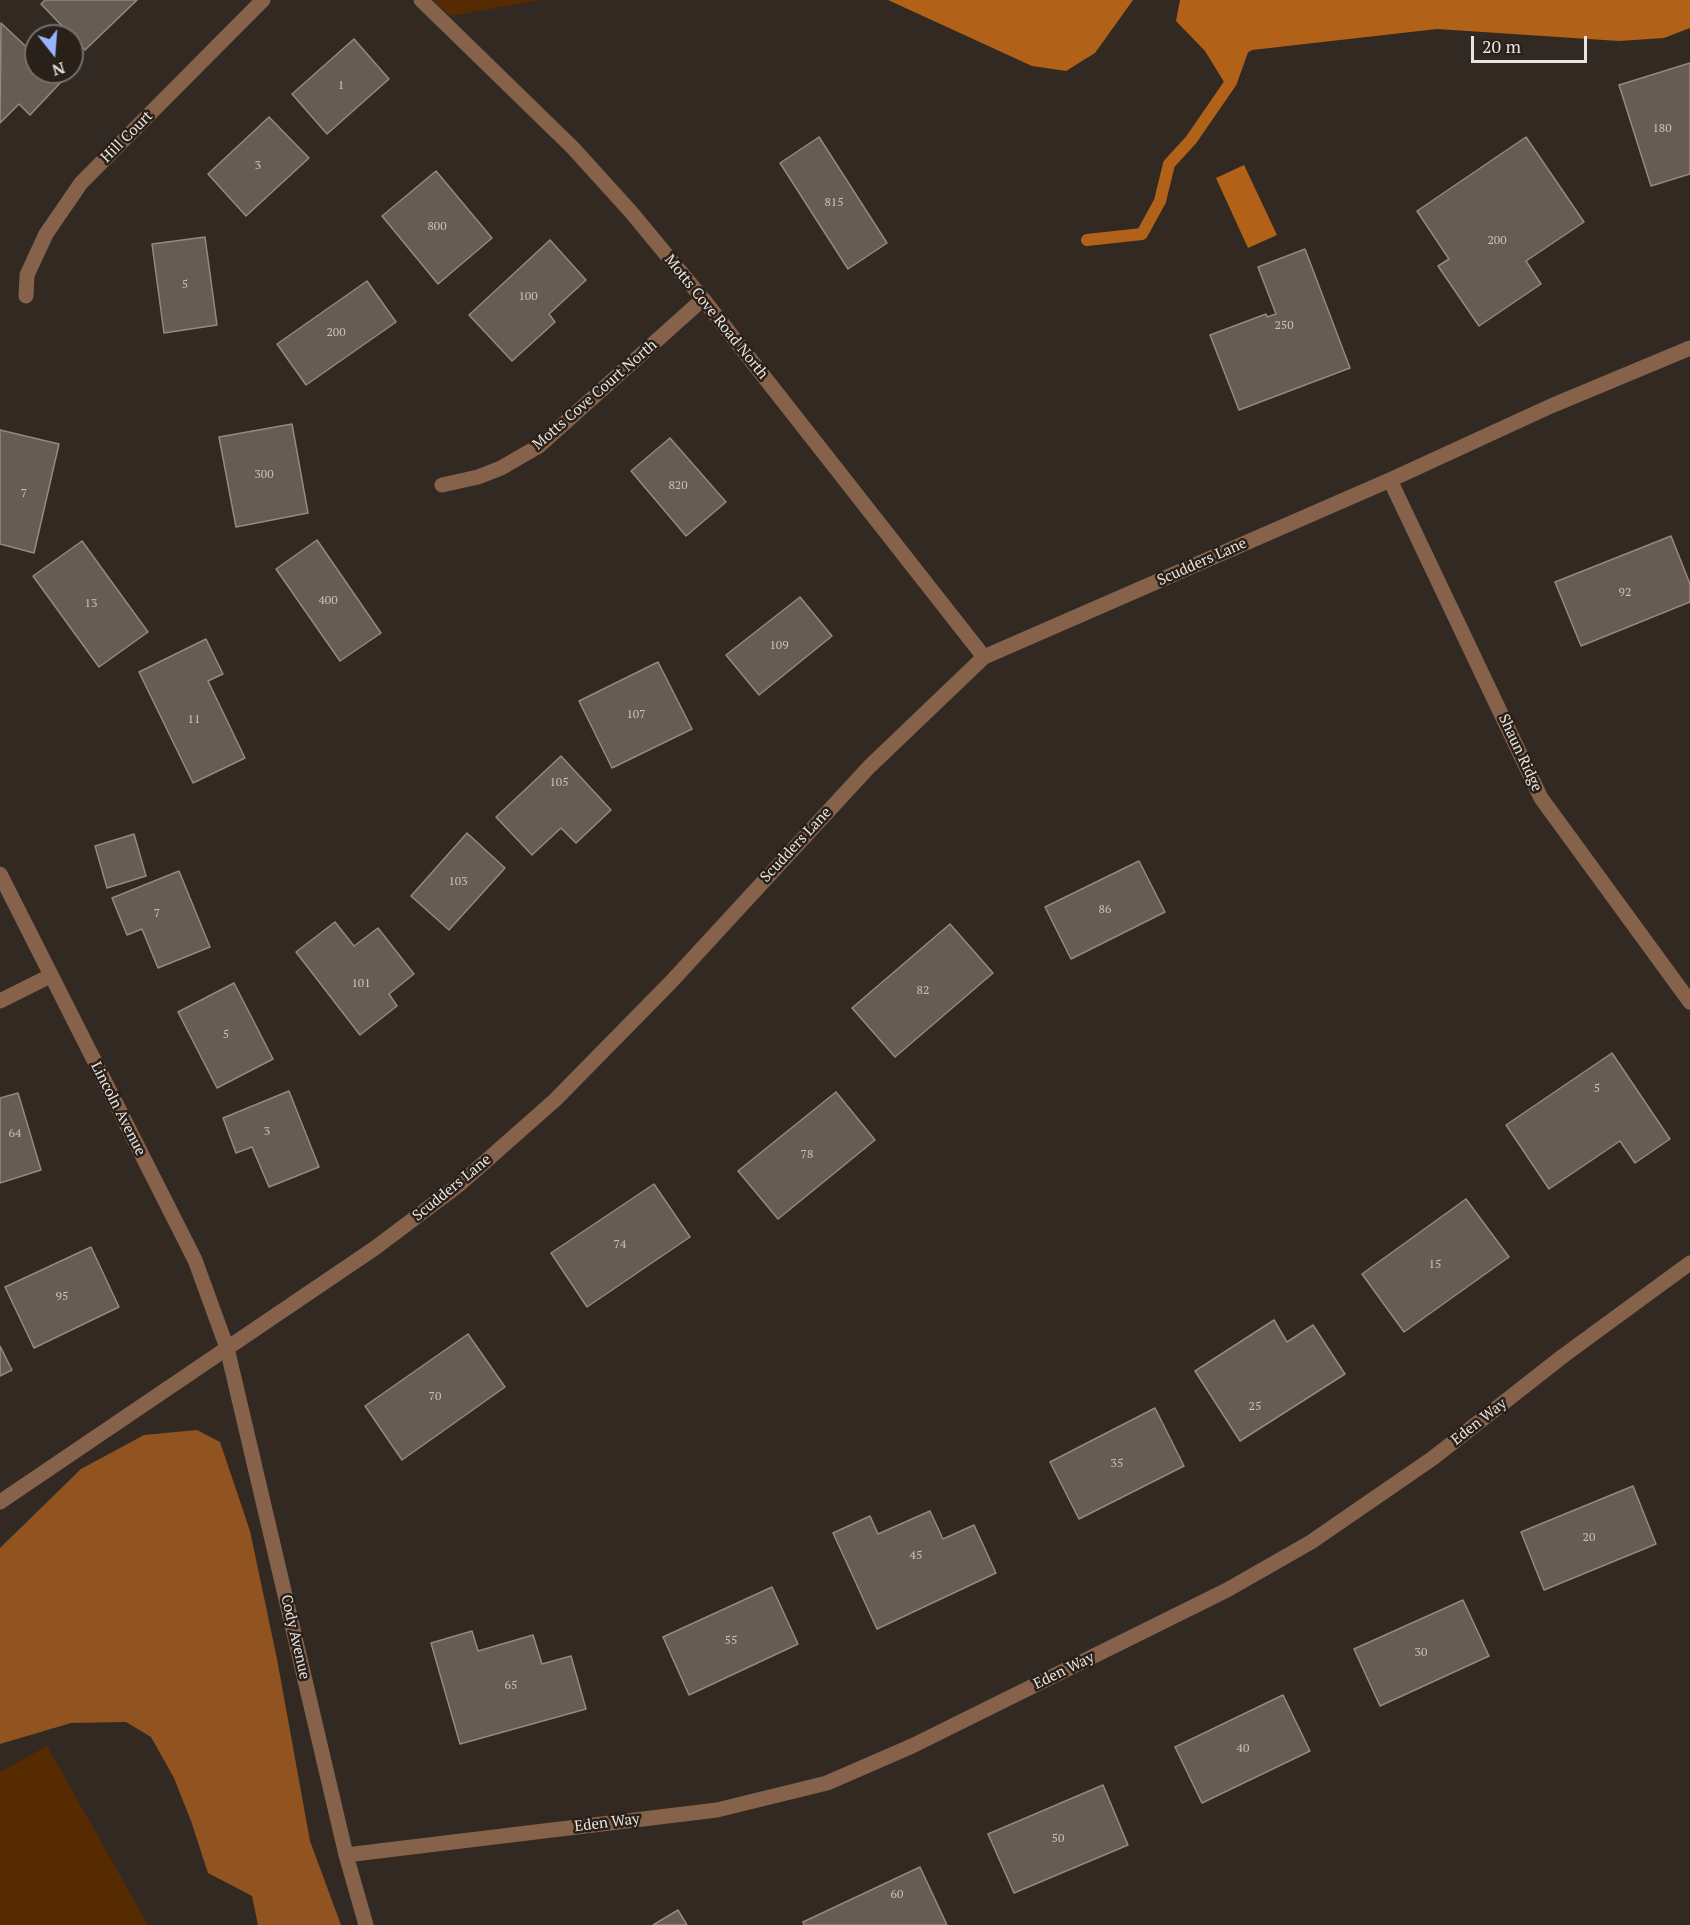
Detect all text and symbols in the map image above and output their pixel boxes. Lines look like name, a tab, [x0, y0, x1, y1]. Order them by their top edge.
north arrow	[24, 24, 84, 84]
scale bar	[1474, 24, 1590, 62]
text: 20 m	[1482, 34, 1521, 58]
text: N	[50, 57, 68, 82]
house number: 1	[338, 79, 344, 93]
street label: Hill Court	[97, 107, 157, 167]
house number: 180	[1652, 122, 1672, 136]
house number: 3	[255, 159, 261, 173]
house number: 815	[824, 196, 844, 210]
house number: 800	[427, 220, 447, 234]
house number: 200	[1487, 234, 1507, 248]
street label: Motts Cove Road North	[660, 251, 772, 383]
house number: 5	[182, 278, 188, 292]
house number: 100	[518, 290, 538, 304]
house number: 250	[1274, 319, 1294, 333]
house number: 200	[326, 326, 346, 340]
street label: Motts Cove Court North	[529, 336, 661, 454]
house number: 300	[254, 468, 274, 482]
house number: 820	[668, 479, 688, 493]
house number: 7	[21, 487, 27, 501]
street label: Scudders Lane	[1154, 534, 1250, 590]
house number: 92	[1619, 586, 1631, 600]
house number: 400	[318, 594, 338, 608]
house number: 13	[85, 597, 97, 611]
house number: 109	[769, 639, 789, 653]
house number: 107	[626, 708, 646, 722]
street label: Shaun Ridge	[1494, 711, 1546, 795]
house number: 11	[188, 713, 200, 727]
house number: 105	[549, 776, 569, 790]
street label: Scudders Lane	[757, 804, 835, 886]
house number: 103	[448, 875, 468, 889]
house number: 86	[1099, 903, 1111, 917]
house number: 7	[154, 907, 160, 921]
house number: 101	[351, 977, 371, 991]
house number: 82	[917, 984, 929, 998]
house number: 5	[223, 1028, 229, 1042]
street label: Lincoln Avenue	[87, 1059, 149, 1159]
house number: 5	[1594, 1082, 1600, 1096]
house number: 3	[264, 1125, 270, 1139]
house number: 64	[9, 1127, 21, 1141]
house number: 78	[801, 1148, 813, 1162]
street label: Scudders Lane	[409, 1151, 495, 1225]
house number: 74	[614, 1238, 626, 1252]
house number: 15	[1429, 1258, 1441, 1272]
house number: 95	[56, 1290, 68, 1304]
house number: 70	[429, 1390, 441, 1404]
street label: Eden Way	[1448, 1395, 1510, 1449]
house number: 25	[1249, 1400, 1261, 1414]
house number: 35	[1111, 1457, 1123, 1471]
house number: 20	[1583, 1531, 1595, 1545]
house number: 45	[910, 1549, 922, 1563]
street label: Cody Avenue	[277, 1593, 313, 1681]
house number: 55	[725, 1634, 737, 1648]
house number: 30	[1415, 1646, 1427, 1660]
street label: Eden Way	[1031, 1649, 1097, 1693]
house number: 65	[505, 1679, 517, 1693]
house number: 40	[1237, 1742, 1249, 1756]
street label: Eden Way	[573, 1810, 641, 1836]
house number: 50	[1052, 1832, 1064, 1846]
house number: 60	[891, 1888, 903, 1902]

